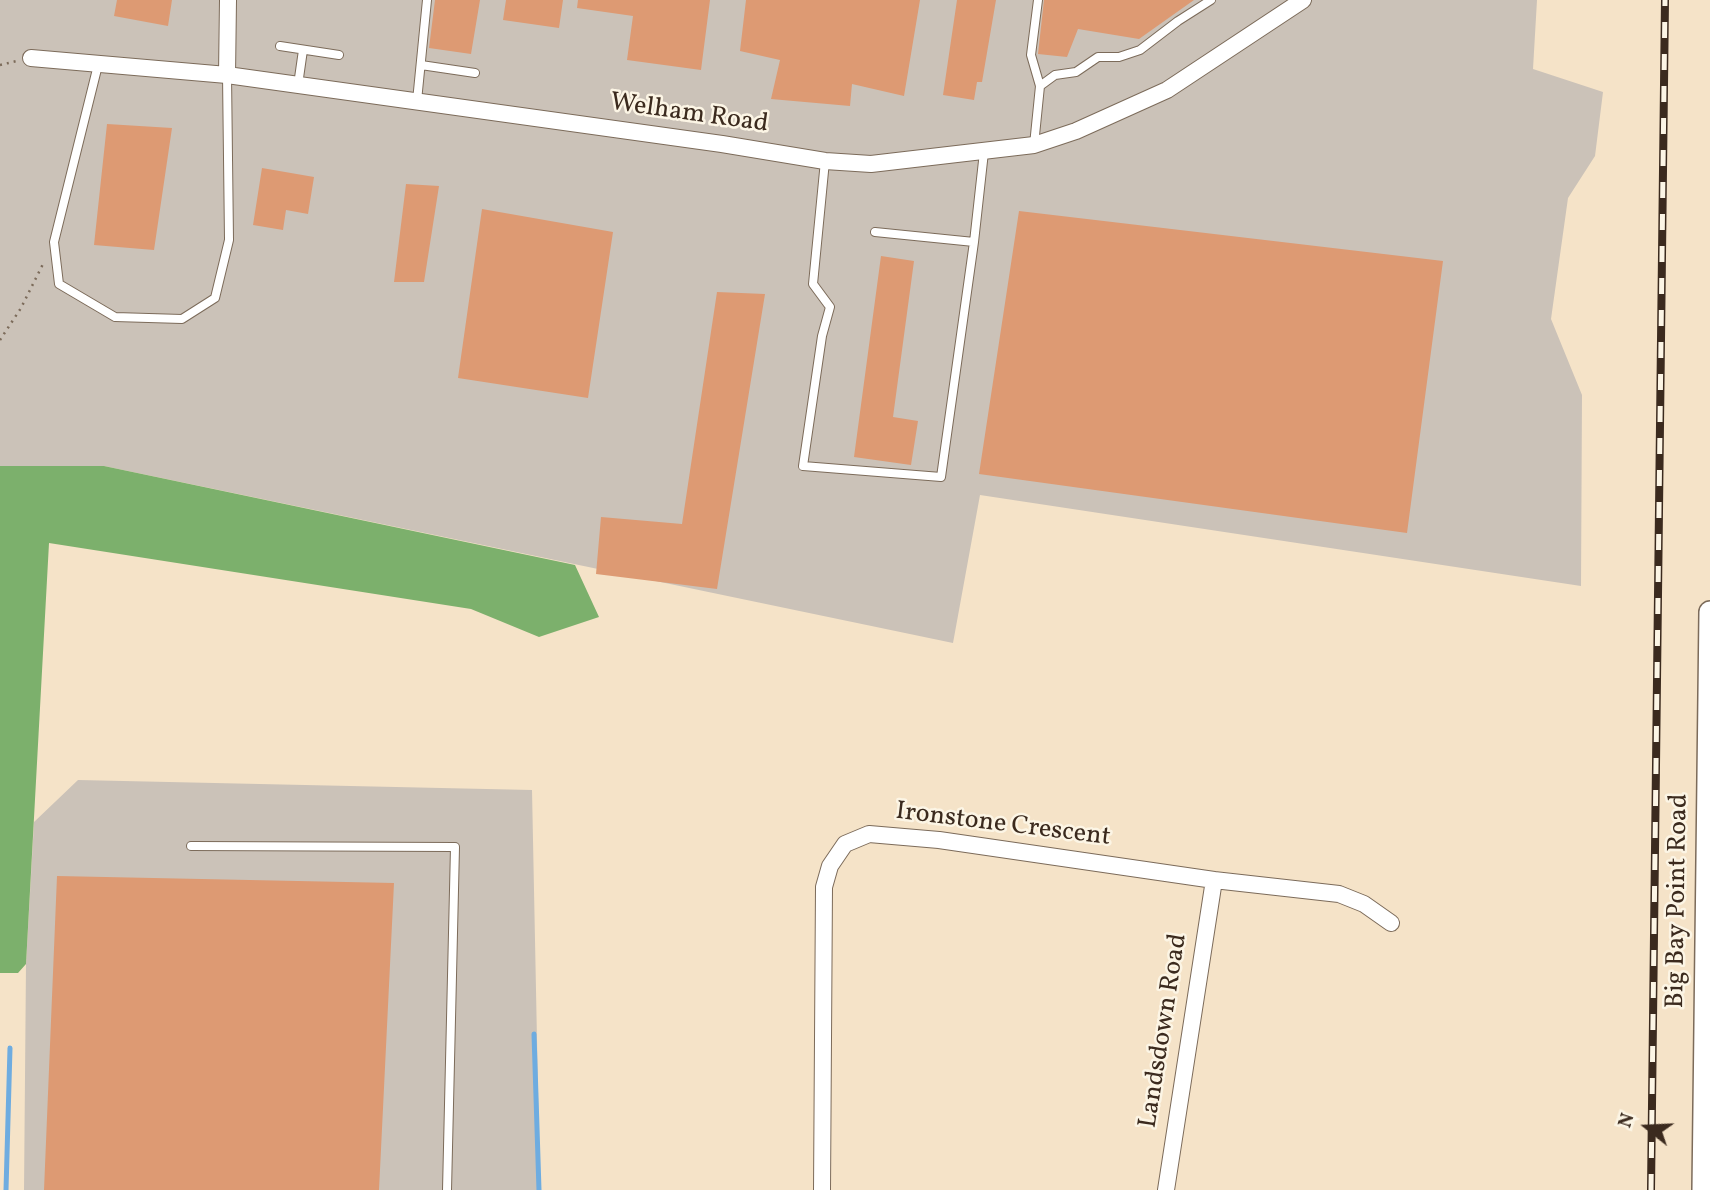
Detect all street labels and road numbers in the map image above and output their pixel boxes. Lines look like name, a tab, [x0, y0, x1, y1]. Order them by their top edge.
street label: Welham Road	[608, 88, 770, 142]
street label: Big Bay Point Road	[1662, 793, 1696, 1009]
street label: Ironstone Crescent	[894, 797, 1112, 855]
street label: Landsdown Road	[1134, 931, 1196, 1131]

